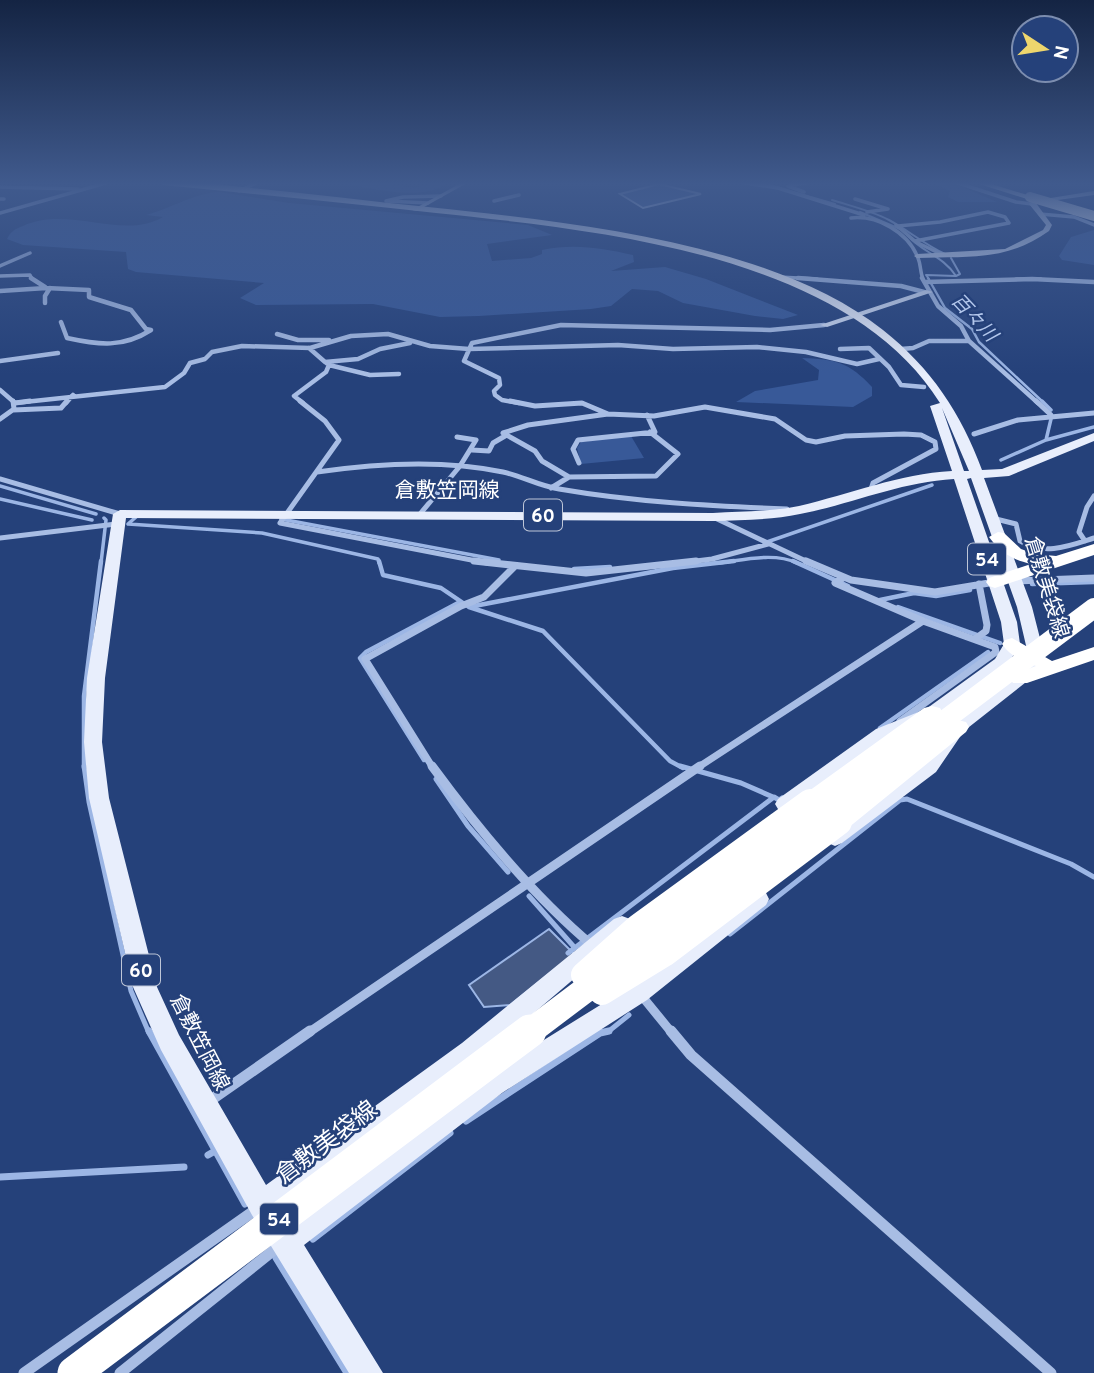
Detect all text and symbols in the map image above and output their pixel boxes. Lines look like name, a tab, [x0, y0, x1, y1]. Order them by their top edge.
north arrow	[1010, 14, 1080, 84]
text: N	[1047, 43, 1073, 61]
water label: 百々川	[945, 289, 1003, 349]
street label: 倉敷笠岡線	[395, 478, 500, 505]
road number: 60	[524, 500, 562, 530]
street label: 倉敷美袋線	[1017, 533, 1074, 642]
road number: 54	[968, 544, 1006, 574]
road number: 60	[122, 954, 160, 986]
street label: 倉敷笠岡線	[163, 990, 235, 1096]
street label: 倉敷美袋線	[270, 1096, 384, 1192]
road number: 54	[260, 1204, 298, 1234]

